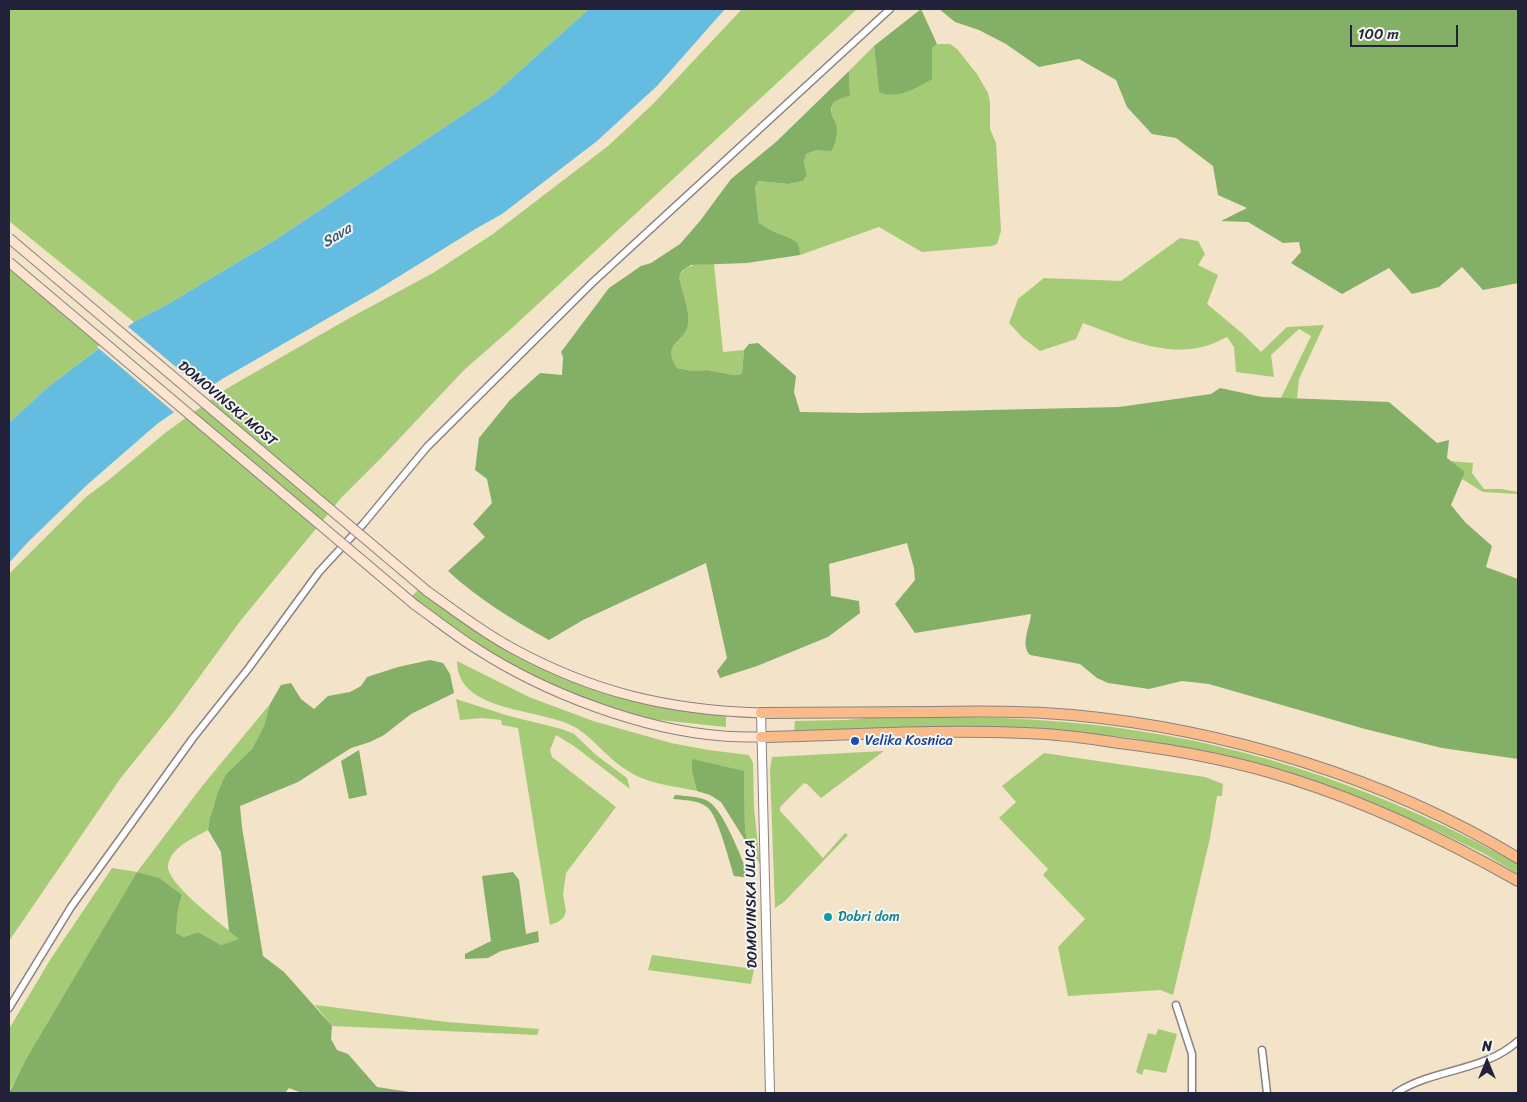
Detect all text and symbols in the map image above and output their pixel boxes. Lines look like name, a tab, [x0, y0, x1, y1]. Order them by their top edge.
scale bar	[1352, 15, 1460, 47]
text: 100 m	[1358, 21, 1399, 47]
water label: Sava	[319, 220, 355, 252]
street label: DOMOVINSKI MOST	[174, 358, 280, 450]
place label: Velika Kosnica	[865, 733, 953, 749]
marker: Velika Kosnica	[849, 735, 861, 747]
street label: DOMOVINSKA ULICA	[742, 839, 762, 969]
place label: Dobri dom	[838, 909, 900, 925]
marker: Dobri dom	[822, 911, 834, 923]
text: N	[1482, 1034, 1492, 1059]
north arrow	[1462, 1037, 1512, 1087]

